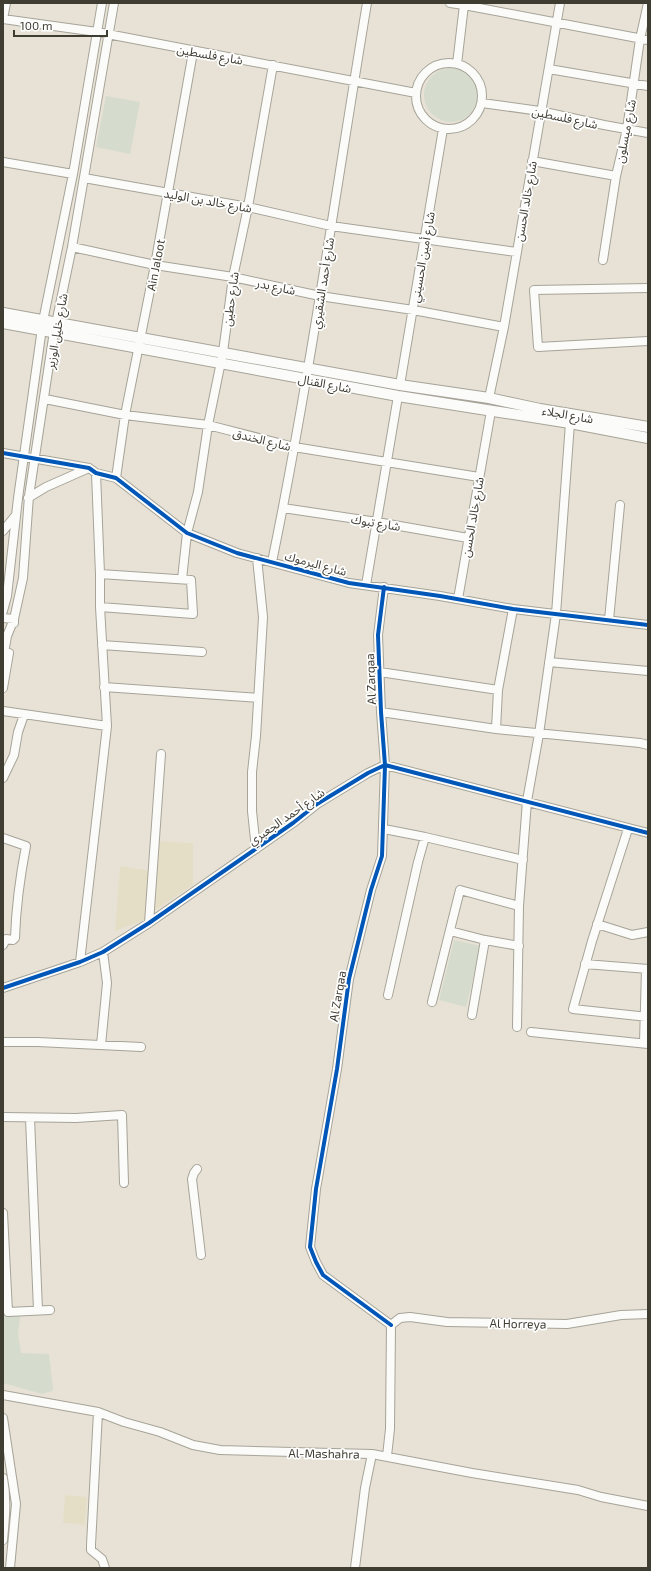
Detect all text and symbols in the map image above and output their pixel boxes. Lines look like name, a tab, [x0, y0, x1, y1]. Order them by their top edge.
scale bar	[14, 12, 107, 38]
text: 100 m	[20, 18, 52, 32]
street label: شارع فلسطين	[175, 41, 244, 70]
street label: شارع ميسلون	[612, 98, 641, 165]
street label: شارع فلسطين	[530, 103, 599, 134]
street label: شارع خالد الحسن	[511, 160, 542, 243]
street label: شارع خالد بن الوليد	[162, 185, 253, 218]
street label: شارع أمين الحسيني	[407, 210, 441, 304]
street label: شارع أحمد الشقيري	[308, 236, 340, 330]
street label: Ain Jaloot	[143, 238, 167, 292]
street label: شارع حطين	[219, 271, 244, 328]
street label: شارع بدر	[253, 275, 297, 300]
street label: شارع خليل الوزير	[42, 292, 73, 371]
street label: شارع القنال	[297, 371, 353, 398]
street label: شارع الجلاء	[541, 403, 595, 428]
street label: شارع الخندق	[231, 425, 293, 456]
street label: شارع خالد الحسن	[458, 476, 489, 559]
street label: شارع تبوك	[350, 511, 402, 536]
street label: شارع اليرموك	[283, 548, 348, 581]
street label: Al Zarqaa	[362, 653, 378, 705]
street label: شارع أحمد الجعبري	[245, 785, 329, 851]
street label: Al Zarqaa	[326, 969, 348, 1023]
street label: Al Horreya	[489, 1316, 547, 1330]
street label: Al-Mashahra	[288, 1445, 360, 1461]

